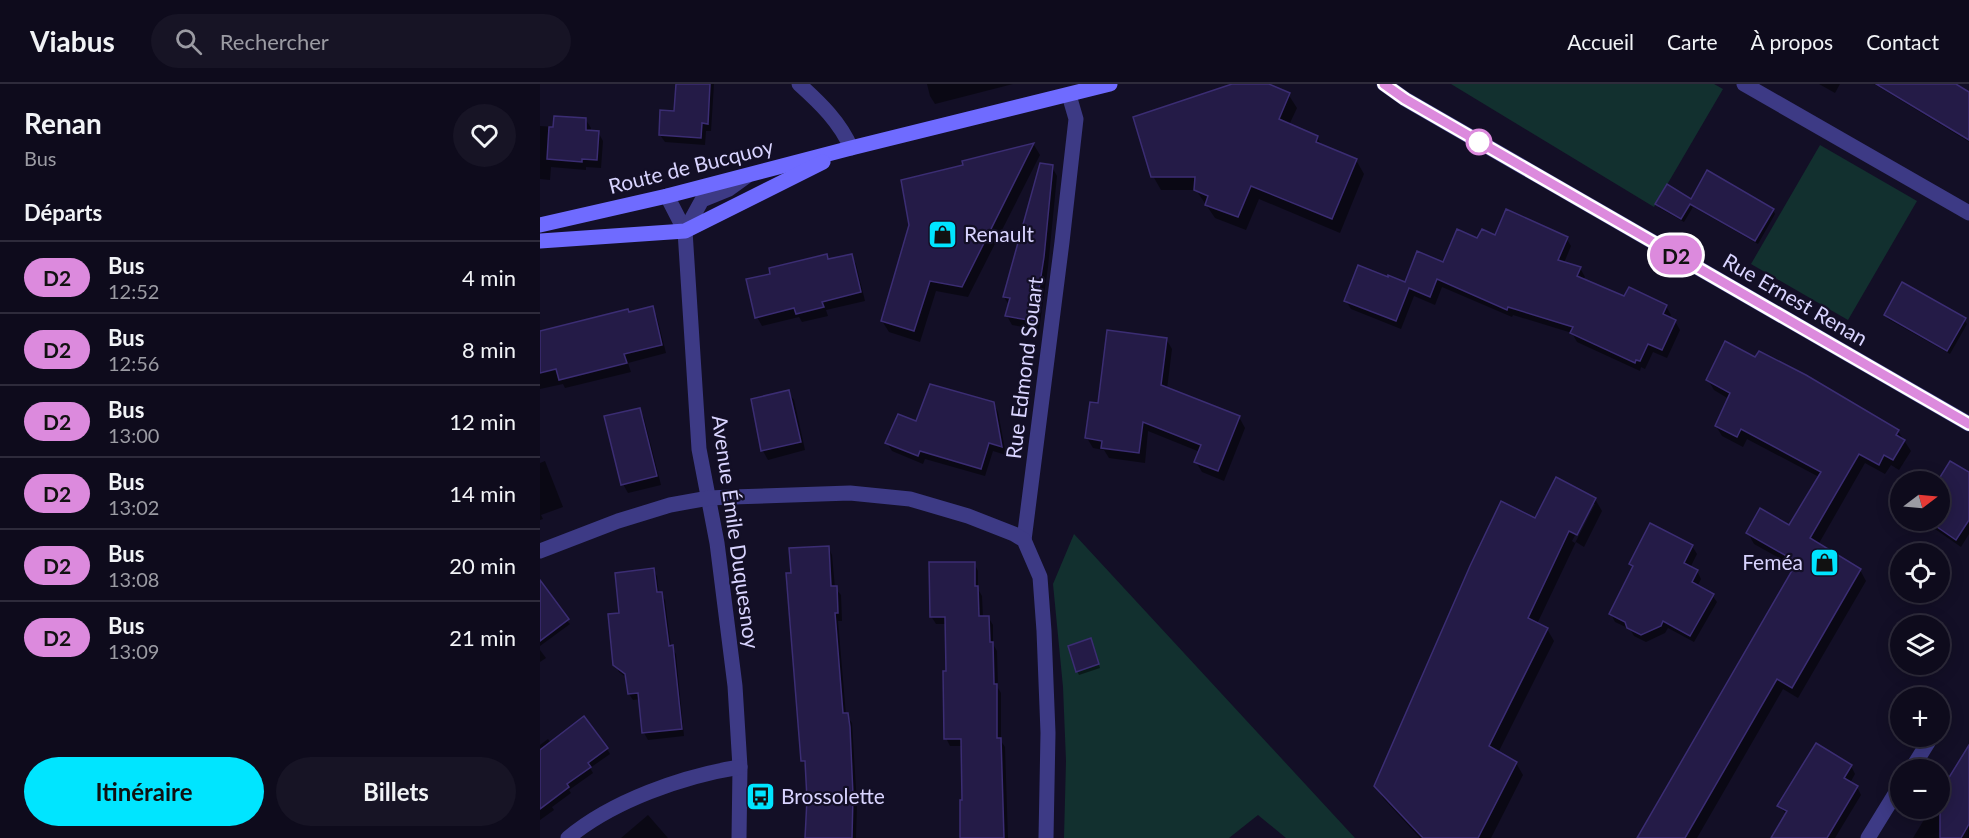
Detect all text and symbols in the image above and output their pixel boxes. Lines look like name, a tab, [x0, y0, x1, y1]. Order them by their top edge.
search box	[151, 14, 571, 68]
text: Viabus	[30, 24, 115, 58]
icon: search	[172, 25, 205, 58]
text: Rechercher	[220, 28, 329, 55]
text: Accueil	[1567, 29, 1634, 54]
text: Carte	[1667, 29, 1718, 54]
text: À propos	[1751, 29, 1833, 54]
text: Contact	[1866, 29, 1939, 54]
button: heart	[453, 104, 516, 167]
text: Renan	[24, 106, 102, 140]
unlabelled marker	[1466, 129, 1492, 155]
street label: Route de Bucquoy	[606, 133, 776, 198]
text: Bus	[24, 146, 57, 170]
text: Départs	[24, 199, 102, 226]
shop icon: Renault	[927, 219, 959, 251]
place label: Renault	[964, 221, 1034, 246]
line badge: D2	[1649, 236, 1703, 274]
text: D2	[1662, 243, 1690, 268]
street label: Rue Ernest Renan	[1719, 247, 1872, 350]
text: Bus	[108, 252, 144, 279]
text: 4 min	[462, 264, 516, 291]
text: D2	[43, 265, 71, 290]
street label: Rue Edmond Souart	[1000, 275, 1047, 460]
text: 12:52	[108, 279, 159, 303]
text: Bus	[108, 324, 144, 351]
text: 8 min	[462, 336, 516, 363]
text: D2	[43, 337, 71, 362]
text: 12:56	[108, 351, 159, 375]
text: Bus	[108, 396, 144, 423]
text: 12 min	[449, 408, 516, 435]
text: D2	[43, 409, 71, 434]
street label: Avenue Émile Duquesnoy	[708, 413, 765, 650]
text: 13:00	[108, 423, 159, 447]
text: Bus	[108, 468, 144, 495]
north arrow	[1890, 471, 1950, 531]
map controls	[1890, 471, 1950, 819]
text: 14 min	[449, 480, 516, 507]
text: D2	[43, 481, 71, 506]
text: 13:02	[108, 495, 159, 519]
text: Bus	[108, 540, 144, 567]
button: locate	[1890, 543, 1950, 603]
shop icon: Feméa	[1808, 547, 1840, 579]
place label: Feméa	[1742, 549, 1803, 574]
text: 20 min	[449, 552, 516, 579]
text: D2	[43, 553, 71, 578]
text: 13:08	[108, 567, 159, 591]
text: Bus	[108, 612, 144, 639]
button: layers	[1890, 615, 1950, 675]
text: 21 min	[449, 624, 516, 651]
text: D2	[43, 625, 71, 650]
text: 13:09	[108, 639, 159, 663]
button: +	[1890, 687, 1950, 747]
button: Itinéraire	[24, 757, 264, 826]
button: Billets	[276, 757, 516, 826]
button: −	[1890, 759, 1950, 819]
bus stop icon: Brossolette	[744, 781, 776, 813]
place label: Brossolette	[781, 783, 885, 808]

